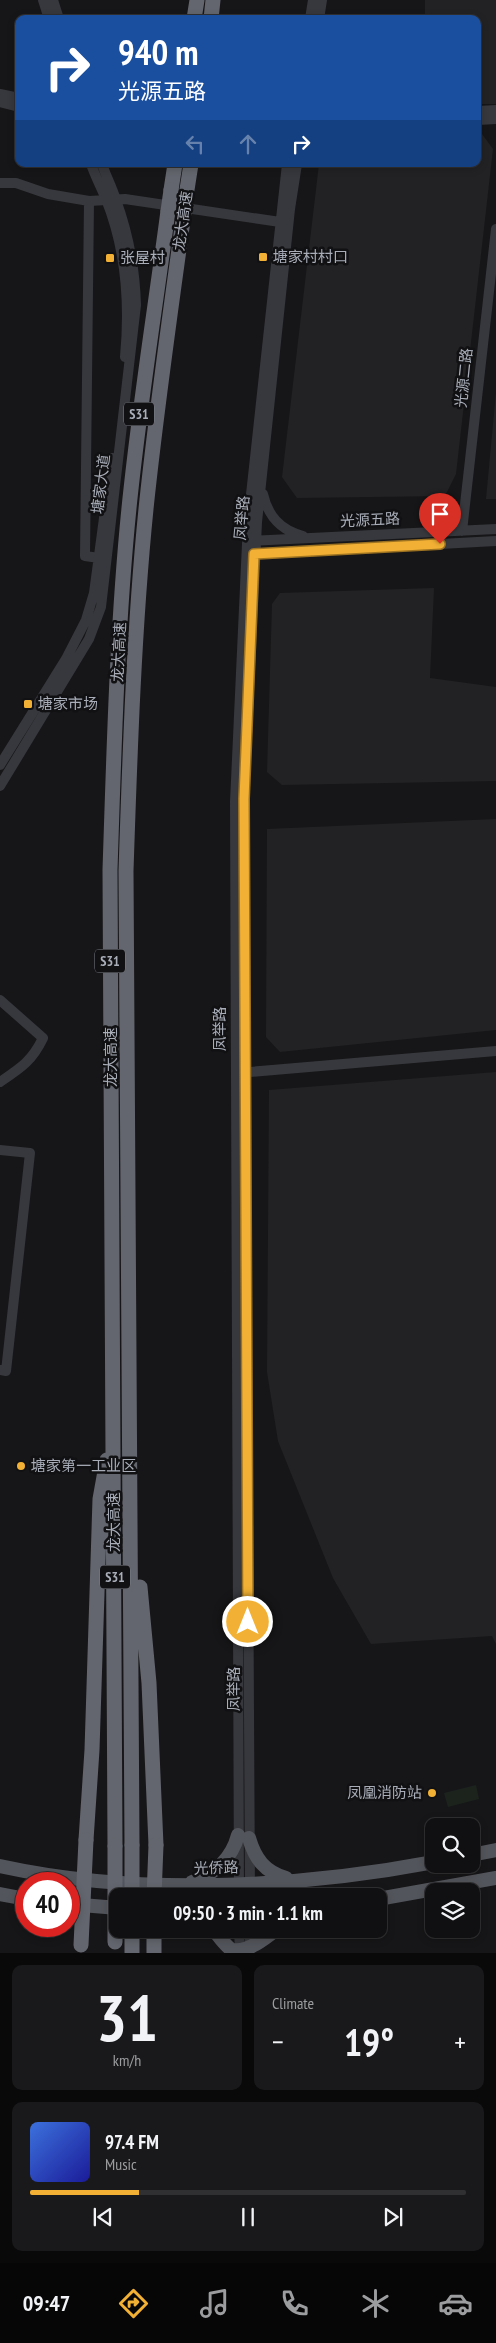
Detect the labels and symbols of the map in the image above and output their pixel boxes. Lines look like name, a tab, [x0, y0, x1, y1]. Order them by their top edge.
street label: 龙大高速	[169, 190, 196, 252]
place label: 塘家村村口	[273, 247, 348, 266]
place label: 张屋村	[120, 248, 165, 267]
marker: 塘家村村口	[257, 251, 269, 263]
marker: 张屋村	[104, 252, 116, 264]
street label: 光源二路	[451, 347, 476, 409]
road number: S31	[124, 402, 154, 426]
street label: 塘家大道	[87, 453, 114, 515]
pin	[419, 493, 461, 544]
street label: 凤举路	[230, 495, 253, 541]
street label: 光源五路	[340, 508, 400, 531]
street label: 龙大高速	[107, 622, 130, 682]
place label: 塘家市场	[38, 694, 98, 713]
marker: 塘家市场	[22, 698, 34, 710]
road number: S31	[95, 949, 125, 972]
street label: 凤举路	[210, 1006, 229, 1052]
street label: 龙大高速	[101, 1027, 120, 1087]
place label: 塘家第一工业区	[31, 1456, 136, 1475]
marker: 塘家第一工业区	[15, 1460, 27, 1472]
street label: 龙大高速	[104, 1492, 123, 1552]
road number: S31	[100, 1565, 130, 1588]
position arrow	[221, 1595, 273, 1647]
street label: 凤举路	[224, 1666, 243, 1712]
place label: 凤凰消防站	[347, 1783, 422, 1802]
marker: 凤凰消防站	[426, 1787, 438, 1799]
street label: 光侨路	[193, 1857, 239, 1878]
speed limit sign: 40	[15, 1872, 80, 1937]

